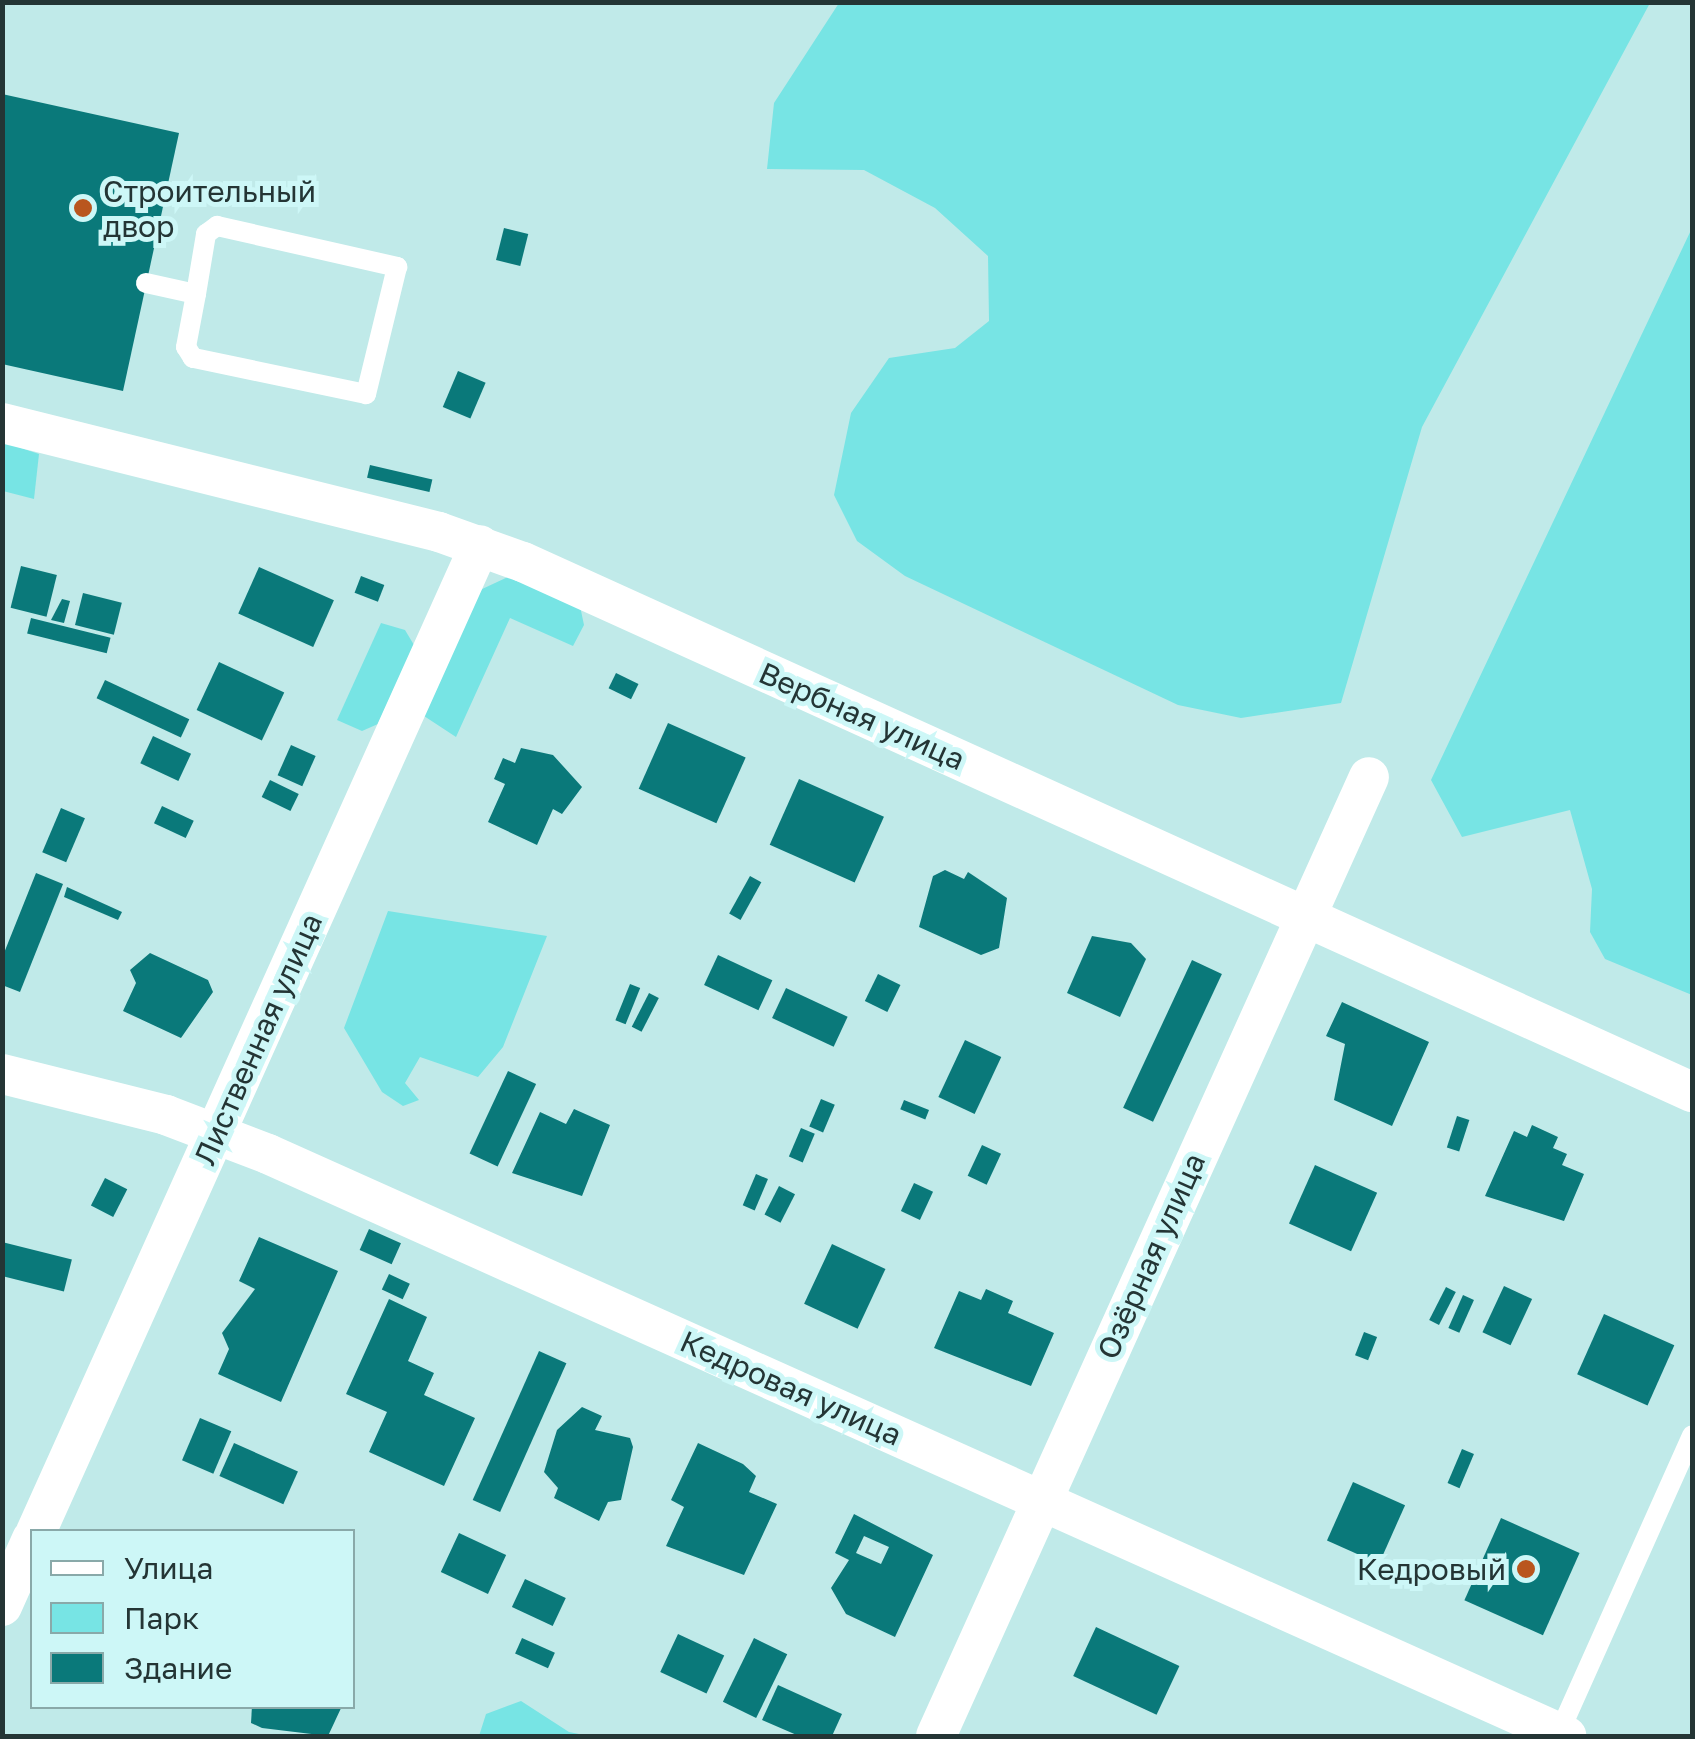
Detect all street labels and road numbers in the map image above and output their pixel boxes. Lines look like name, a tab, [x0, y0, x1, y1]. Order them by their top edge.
street label: Вербная улица	[753, 654, 971, 778]
street label: Лиственная улица	[186, 908, 330, 1170]
street label: Озёрная улица	[1089, 1147, 1213, 1365]
street label: Кедровая улица	[675, 1323, 907, 1453]

